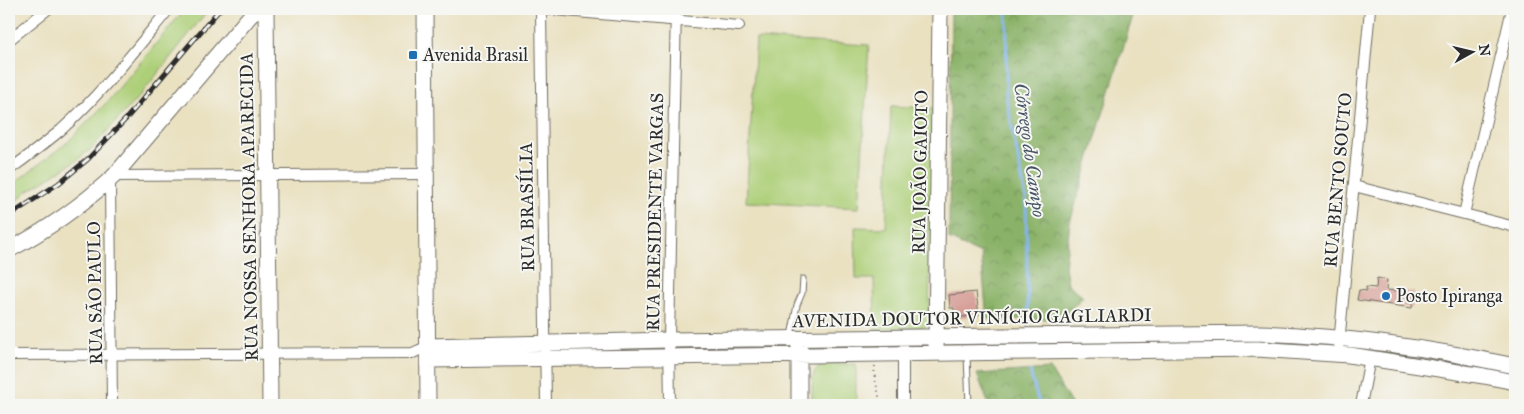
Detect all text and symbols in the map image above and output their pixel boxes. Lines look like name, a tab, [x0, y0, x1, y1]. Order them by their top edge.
north arrow	[1446, 28, 1496, 78]
text: N	[1475, 43, 1494, 57]
place label: Avenida Brasil	[422, 44, 528, 66]
marker: Avenida Brasil	[407, 49, 419, 61]
street label: RUA NOSSA SENHORA APARECIDA	[235, 52, 263, 362]
water label: Córrego do Campo	[1008, 81, 1051, 219]
street label: RUA JOÃO GAIOTO	[908, 90, 933, 254]
street label: RUA BENTO SOUTO	[1319, 92, 1357, 268]
street label: RUA PRESIDENTE VARGAS	[642, 93, 668, 331]
street label: RUA BRASÍLIA	[513, 142, 539, 272]
street label: RUA SÃO PAULO	[83, 221, 107, 365]
place label: Posto Ipiranga	[1396, 285, 1503, 308]
marker: Posto Ipiranga	[1380, 290, 1392, 302]
street label: AVENIDA DOUTOR VINÍCIO GAGLIARDI	[791, 302, 1152, 332]

